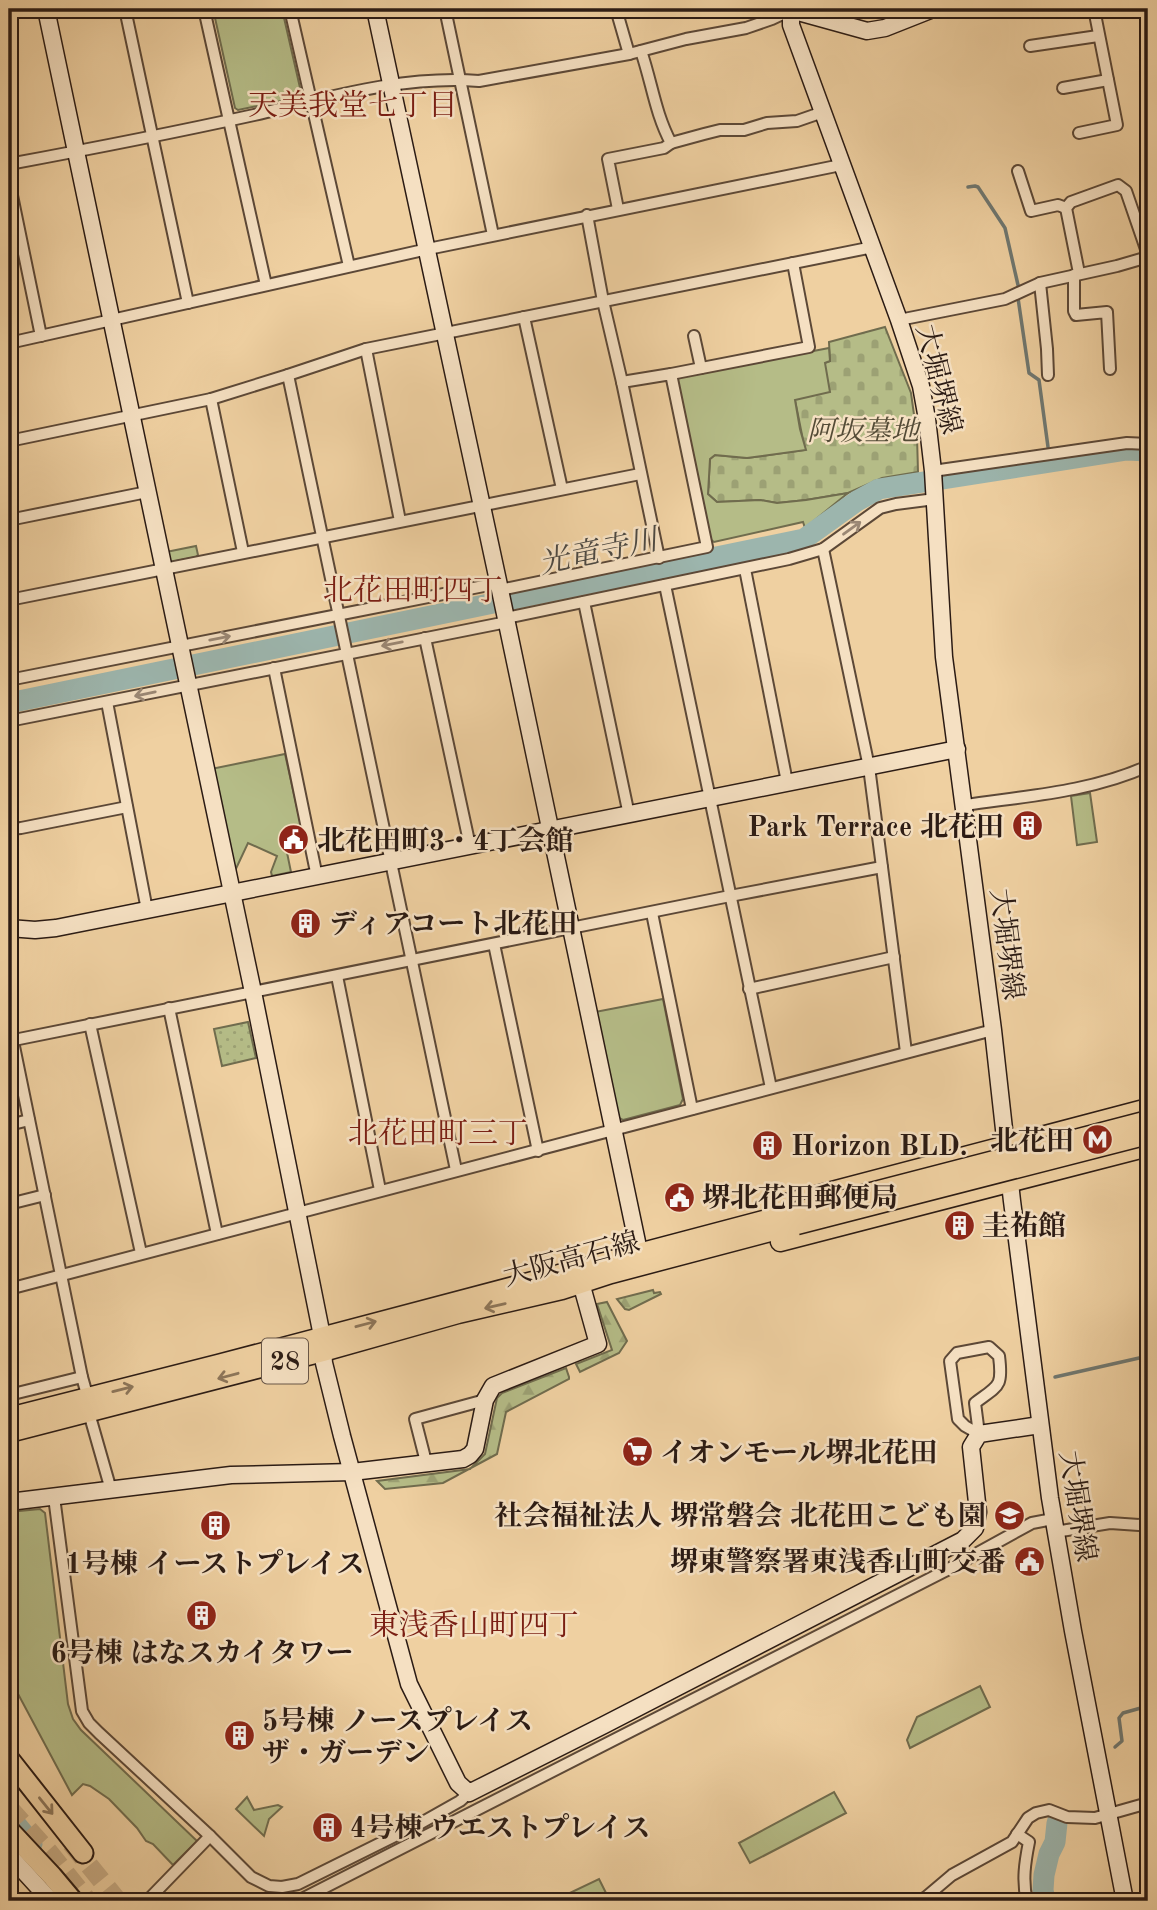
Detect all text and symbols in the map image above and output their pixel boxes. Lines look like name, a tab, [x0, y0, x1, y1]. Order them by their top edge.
district label: 天美我堂七丁目	[248, 89, 458, 122]
street label: 大堀堺線	[910, 321, 967, 437]
park label: 阿坂墓地	[807, 416, 922, 447]
one-way arrow	[842, 521, 861, 535]
water label: 光竜寺川	[536, 522, 663, 580]
district label: 北花田町四丁	[323, 574, 503, 607]
one-way arrow	[208, 631, 231, 645]
one-way arrow	[381, 638, 404, 652]
one-way arrow	[134, 688, 157, 702]
building icon: Park Terrace 北花田	[1010, 809, 1044, 843]
place label: Park Terrace 北花田	[748, 812, 1004, 843]
public building icon: 北花田町3・4丁会館	[277, 823, 311, 857]
place label: 北花田町3・4丁会館	[317, 825, 573, 857]
street label: 大堀堺線	[984, 887, 1029, 1002]
building icon: ディアコート北花田	[289, 906, 323, 940]
place label: ディアコート北花田	[329, 909, 577, 940]
district label: 北花田町三丁	[348, 1117, 528, 1150]
metro station icon: 北花田	[1080, 1123, 1114, 1157]
place label: 北花田	[990, 1126, 1074, 1157]
building icon: Horizon BLD.	[751, 1128, 785, 1162]
place label: Horizon BLD.	[791, 1134, 968, 1162]
public building icon: 堺北花田郵便局	[662, 1180, 696, 1214]
place label: 堺北花田郵便局	[702, 1183, 898, 1214]
building icon: 圭祐館	[942, 1208, 976, 1242]
place label: 圭祐館	[982, 1211, 1066, 1242]
street label: 大阪高石線	[500, 1226, 643, 1293]
one-way arrow	[485, 1300, 507, 1313]
one-way arrow	[354, 1317, 377, 1330]
road number: 28	[262, 1338, 308, 1384]
one-way arrow	[217, 1371, 239, 1384]
one-way arrow	[111, 1382, 133, 1395]
supermarket icon: イオンモール堺北花田	[620, 1435, 654, 1469]
place label: イオンモール堺北花田	[660, 1438, 937, 1469]
street label: 大堀堺線	[1053, 1448, 1102, 1564]
school or university icon: 社会福祉法人 堺常磐会 北花田こども園	[992, 1498, 1026, 1532]
place label: 社会福祉法人 堺常磐会 北花田こども園	[494, 1500, 986, 1532]
building icon: 1号棟 イーストプレイス	[198, 1509, 232, 1543]
public building icon: 堺東警察署東浅香山町交番	[1012, 1544, 1046, 1578]
place label: 堺東警察署東浅香山町交番	[670, 1547, 1006, 1578]
place label: 1号棟 イーストプレイス	[65, 1549, 365, 1580]
building icon: 6号棟 はなスカイタワー	[185, 1598, 219, 1632]
district label: 東浅香山町四丁	[369, 1609, 579, 1642]
place label: 6号棟 はなスカイタワー	[50, 1638, 354, 1669]
place label: 5号棟 ノースプレイス ザ・ガーデン	[262, 1706, 533, 1769]
building icon: 5号棟 ノースプレイス ザ・ガーデン	[222, 1719, 256, 1753]
one-way arrow	[38, 1797, 53, 1815]
building icon: 4号棟 ウエストプレイス	[310, 1810, 344, 1844]
place label: 4号棟 ウエストプレイス	[350, 1813, 650, 1844]

